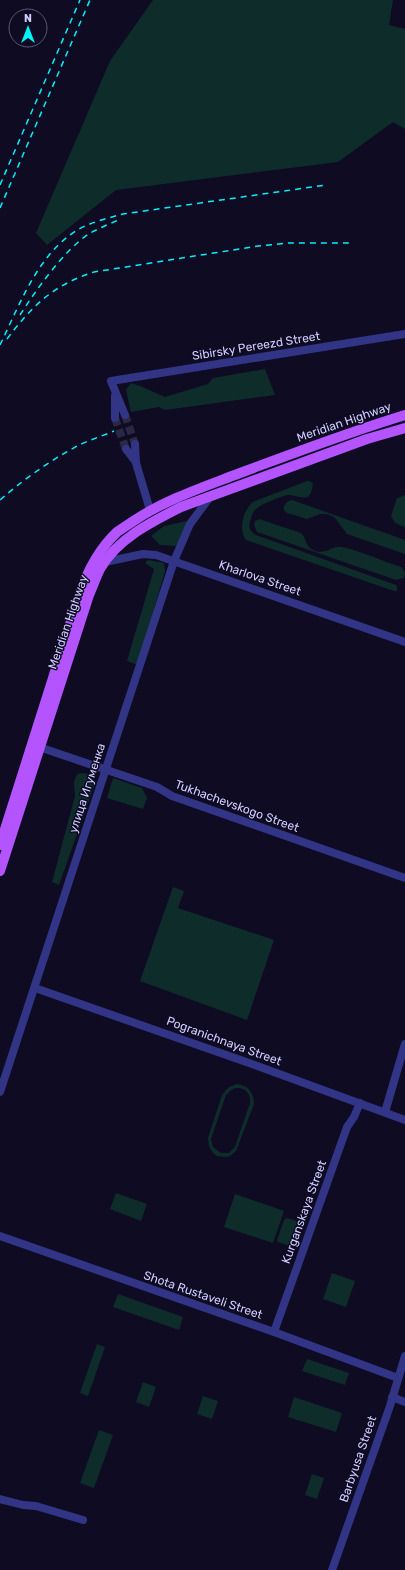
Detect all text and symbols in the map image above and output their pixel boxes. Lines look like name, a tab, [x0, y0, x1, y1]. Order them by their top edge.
north arrow	[8, 8, 48, 48]
text: N	[24, 12, 32, 25]
street label: Sibirsky Pereezd Street	[191, 329, 321, 363]
street label: Meridian Highway	[295, 399, 393, 445]
street label: Kharlova Street	[217, 557, 303, 599]
street label: Meridian Highway	[45, 573, 91, 671]
street label: улица Игуменка	[66, 741, 108, 835]
street label: Tukhachevskogo Street	[173, 777, 301, 835]
street label: Pogranichnaya Street	[165, 1014, 284, 1068]
street label: Kurganskaya Street	[279, 1158, 329, 1266]
street label: Shota Rustaveli Street	[142, 1268, 265, 1322]
street label: Barbyusa Street	[337, 1414, 379, 1504]

